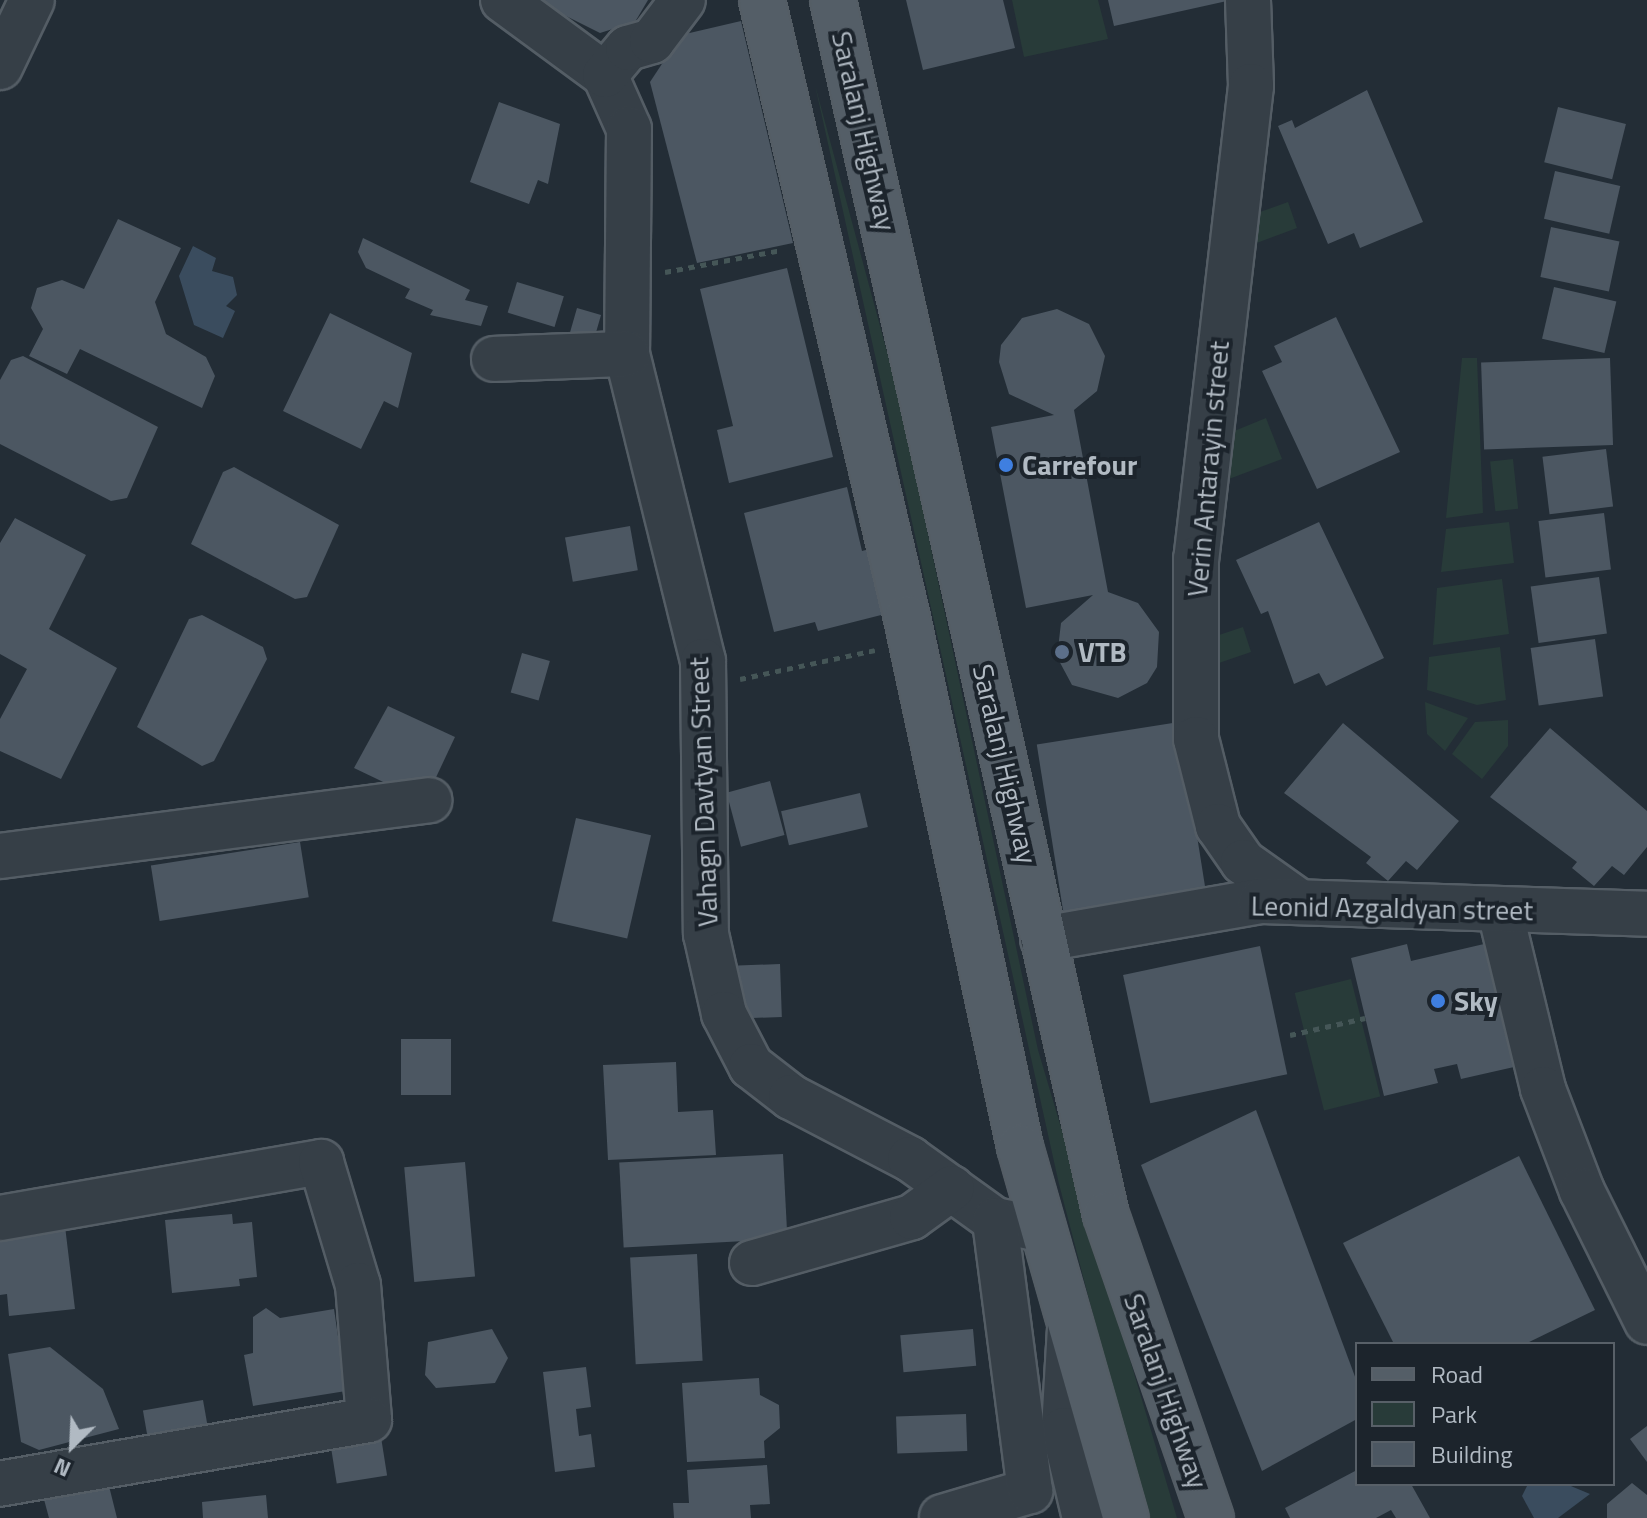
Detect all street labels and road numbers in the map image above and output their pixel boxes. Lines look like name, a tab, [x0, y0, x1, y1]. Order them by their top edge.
street label: Saralanj Highway	[825, 28, 903, 234]
street label: Verin Antarayin street	[1180, 340, 1236, 598]
street label: Vahagn Davtyan Street	[681, 656, 725, 928]
street label: Saralanj Highway	[966, 661, 1044, 867]
street label: Leonid Azgaldyan street	[1251, 889, 1533, 927]
street label: Saralanj Highway	[1117, 1289, 1215, 1493]

